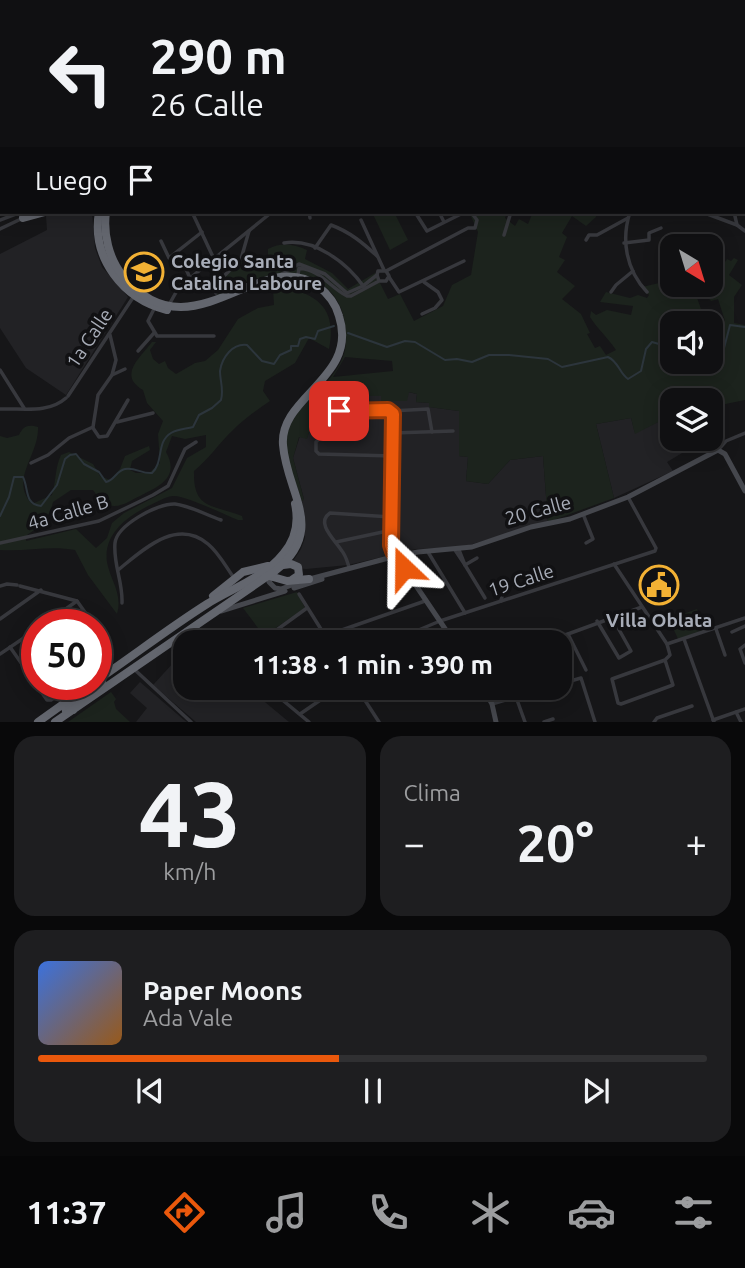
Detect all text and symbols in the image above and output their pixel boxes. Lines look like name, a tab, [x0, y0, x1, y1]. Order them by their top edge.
icon: left	[35, 28, 126, 119]
text: 290 m	[150, 28, 287, 83]
text: 26 Calle	[150, 86, 264, 122]
icon: arrive	[122, 161, 160, 199]
text: Luego	[35, 166, 108, 195]
north arrow	[660, 234, 723, 298]
map controls	[660, 234, 723, 451]
place label: Colegio Santa Catalina Laboure	[171, 250, 322, 294]
school or university icon: Colegio Santa Catalina Laboure	[123, 251, 165, 293]
street label: 1a Calle	[61, 304, 117, 372]
button: sound	[660, 311, 723, 374]
pin	[309, 381, 369, 441]
button: layers	[660, 388, 723, 451]
icon: arrive	[320, 392, 358, 430]
street label: 4a Calle B	[25, 490, 111, 534]
street label: 20 Calle	[502, 491, 574, 529]
position arrow	[367, 531, 441, 605]
street label: 19 Calle	[485, 559, 557, 601]
public building icon: Villa Oblata	[638, 564, 680, 606]
speed limit sign: 50	[21, 609, 112, 700]
place label: Villa Oblata	[606, 609, 712, 631]
text: 11:38 · 1 min · 390 m	[252, 650, 493, 679]
text: 43	[138, 762, 241, 864]
text: Clima	[404, 780, 461, 805]
text: 20°	[517, 814, 594, 872]
text: −	[404, 822, 425, 864]
text: +	[686, 822, 707, 864]
text: km/h	[163, 859, 216, 884]
text: Paper Moons	[143, 976, 302, 1005]
text: Ada Vale	[143, 1005, 233, 1030]
icon: previous	[131, 1072, 169, 1110]
icon: pause	[354, 1072, 392, 1110]
icon: next	[577, 1072, 615, 1110]
icon: directions	[160, 1188, 209, 1237]
icon: music	[262, 1188, 311, 1237]
icon: phone	[364, 1188, 413, 1237]
icon: climate	[466, 1188, 515, 1237]
icon: car	[567, 1188, 616, 1237]
icon: filters	[669, 1188, 718, 1237]
text: 11:37	[26, 1194, 107, 1230]

